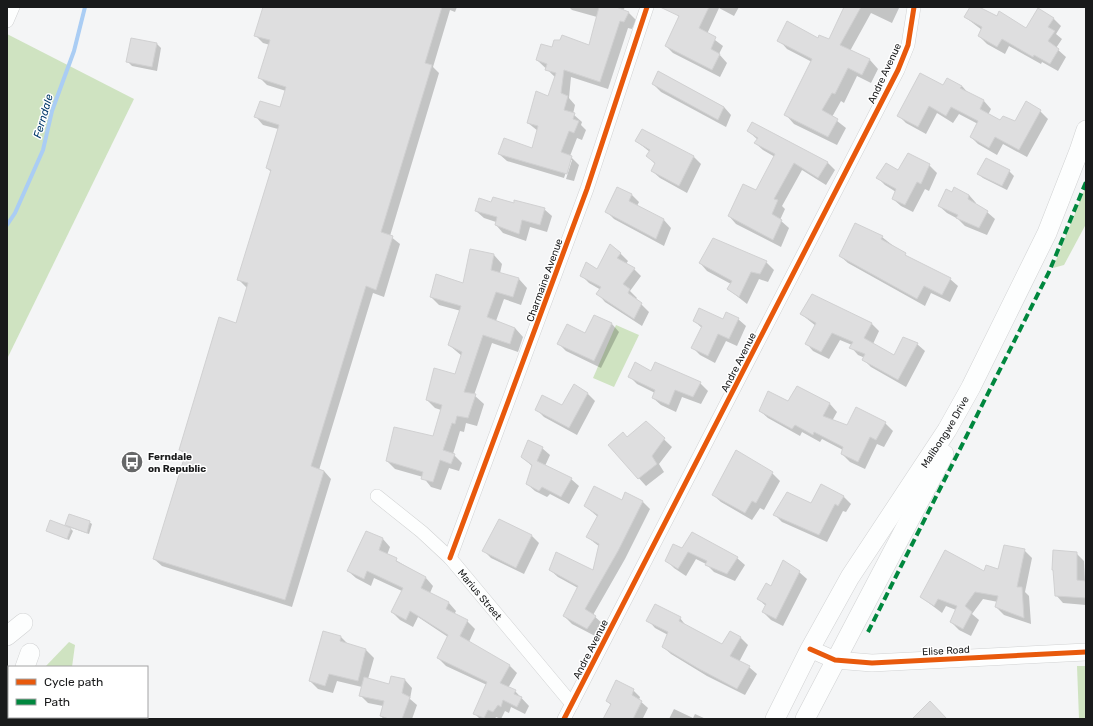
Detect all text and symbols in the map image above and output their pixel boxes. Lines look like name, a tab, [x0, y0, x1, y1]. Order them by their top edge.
street label: Andre Avenue	[866, 41, 904, 106]
water label: Ferndale	[31, 93, 56, 140]
street label: Charmaine Avenue	[524, 237, 566, 324]
street label: Andre Avenue	[719, 330, 759, 394]
street label: Malibongwe Drive	[919, 394, 972, 470]
bus stop icon: Ferndale on Republic	[119, 449, 145, 475]
place label: Ferndale on Republic	[148, 451, 206, 475]
street label: Marius Street	[455, 567, 504, 623]
street label: Andre Avenue	[571, 617, 611, 681]
street label: Elise Road	[922, 644, 970, 658]
legend	[8, 666, 148, 718]
text: Cycle path	[44, 675, 103, 689]
text: Path	[44, 695, 70, 709]

